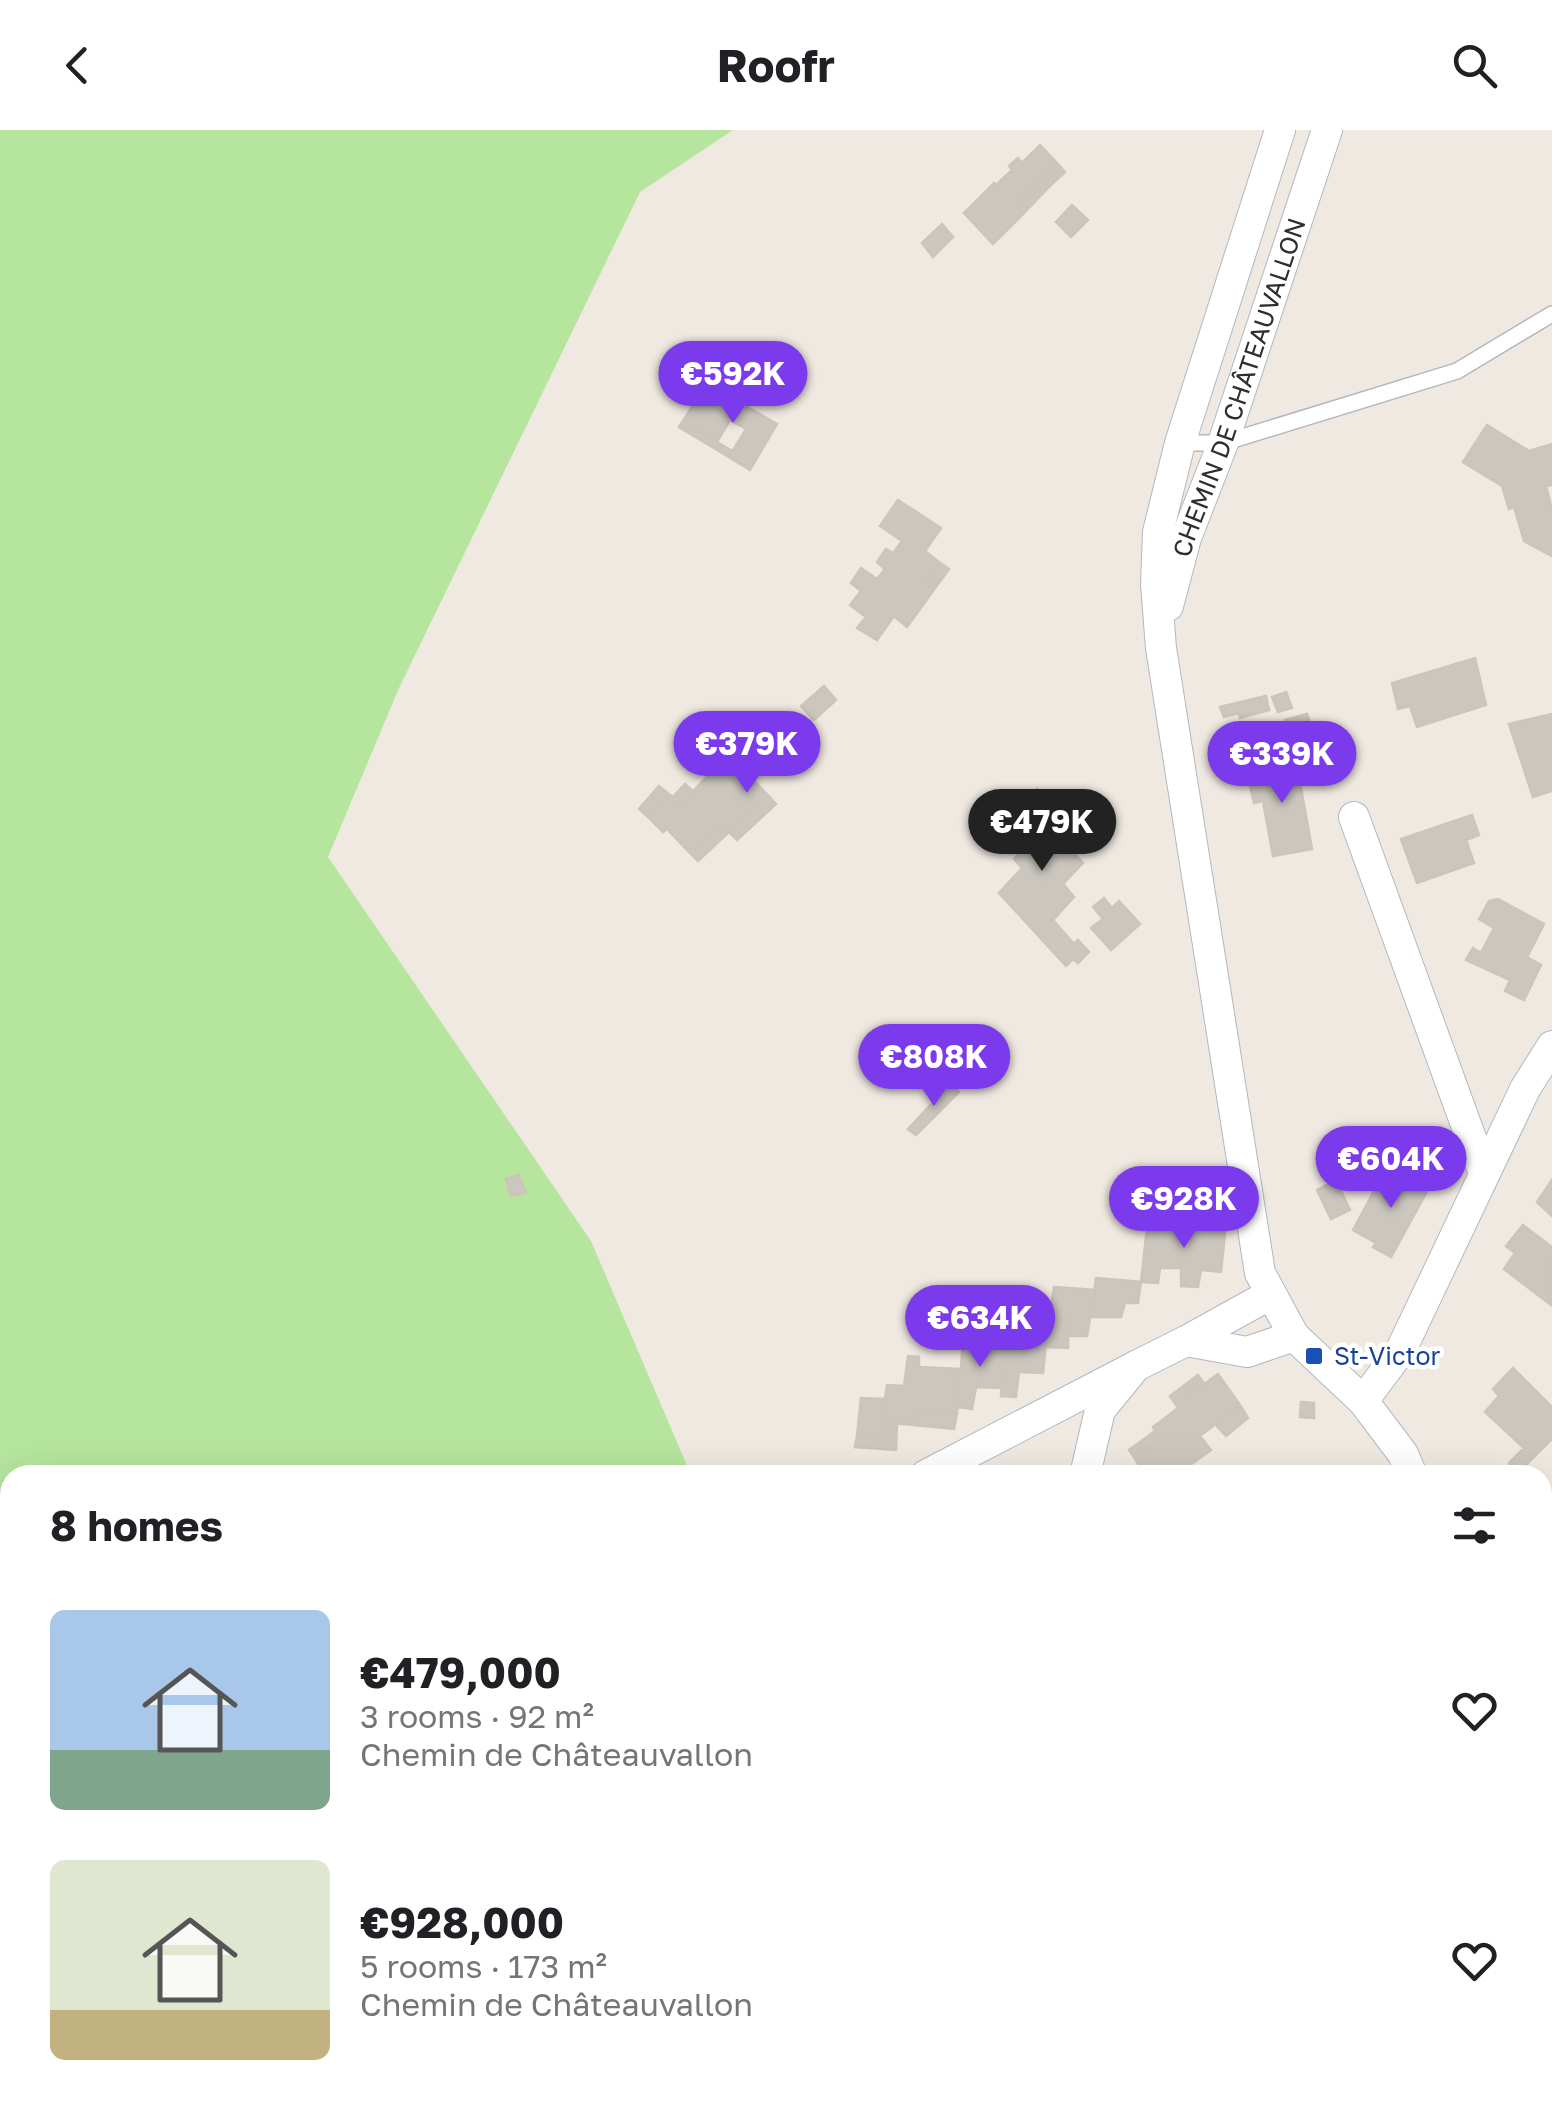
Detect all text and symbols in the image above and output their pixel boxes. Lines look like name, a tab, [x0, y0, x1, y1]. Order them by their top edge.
icon: back	[50, 38, 105, 93]
text: Roofr	[717, 38, 835, 92]
icon: search	[1447, 38, 1502, 93]
street label: CHEMIN DE CHÂTEAUVALLON	[1166, 214, 1312, 560]
pin: €592K	[663, 341, 803, 426]
text: €592K	[680, 354, 786, 392]
pin: €379K	[677, 711, 817, 796]
pin: €339K	[1212, 721, 1352, 806]
text: €379K	[695, 724, 799, 762]
text: €339K	[1229, 734, 1335, 772]
pin: €479K	[972, 789, 1112, 874]
text: €479K	[990, 802, 1094, 840]
pin: €808K	[864, 1024, 1004, 1109]
text: €808K	[880, 1037, 988, 1075]
pin: €604K	[1321, 1126, 1461, 1211]
text: €604K	[1338, 1139, 1444, 1177]
pin: €928K	[1114, 1166, 1254, 1251]
text: €928K	[1131, 1179, 1237, 1217]
pin: €634K	[910, 1285, 1050, 1370]
text: €634K	[927, 1298, 1033, 1336]
place label: St-Victor	[1334, 1340, 1441, 1371]
marker: St-Victor	[1303, 1345, 1325, 1367]
icon: filters	[1447, 1498, 1502, 1553]
text: 8 homes	[50, 1500, 223, 1550]
text: €479,000	[360, 1647, 561, 1697]
icon: home	[130, 1650, 250, 1770]
icon: heart	[1447, 1683, 1502, 1738]
text: 3 rooms · 92 m²	[360, 1697, 594, 1735]
text: Chemin de Châteauvallon	[360, 1735, 753, 1773]
text: €928,000	[360, 1897, 564, 1947]
icon: home	[130, 1900, 250, 2020]
icon: heart	[1447, 1933, 1502, 1988]
text: 5 rooms · 173 m²	[360, 1947, 607, 1985]
text: Chemin de Châteauvallon	[360, 1985, 753, 2023]

